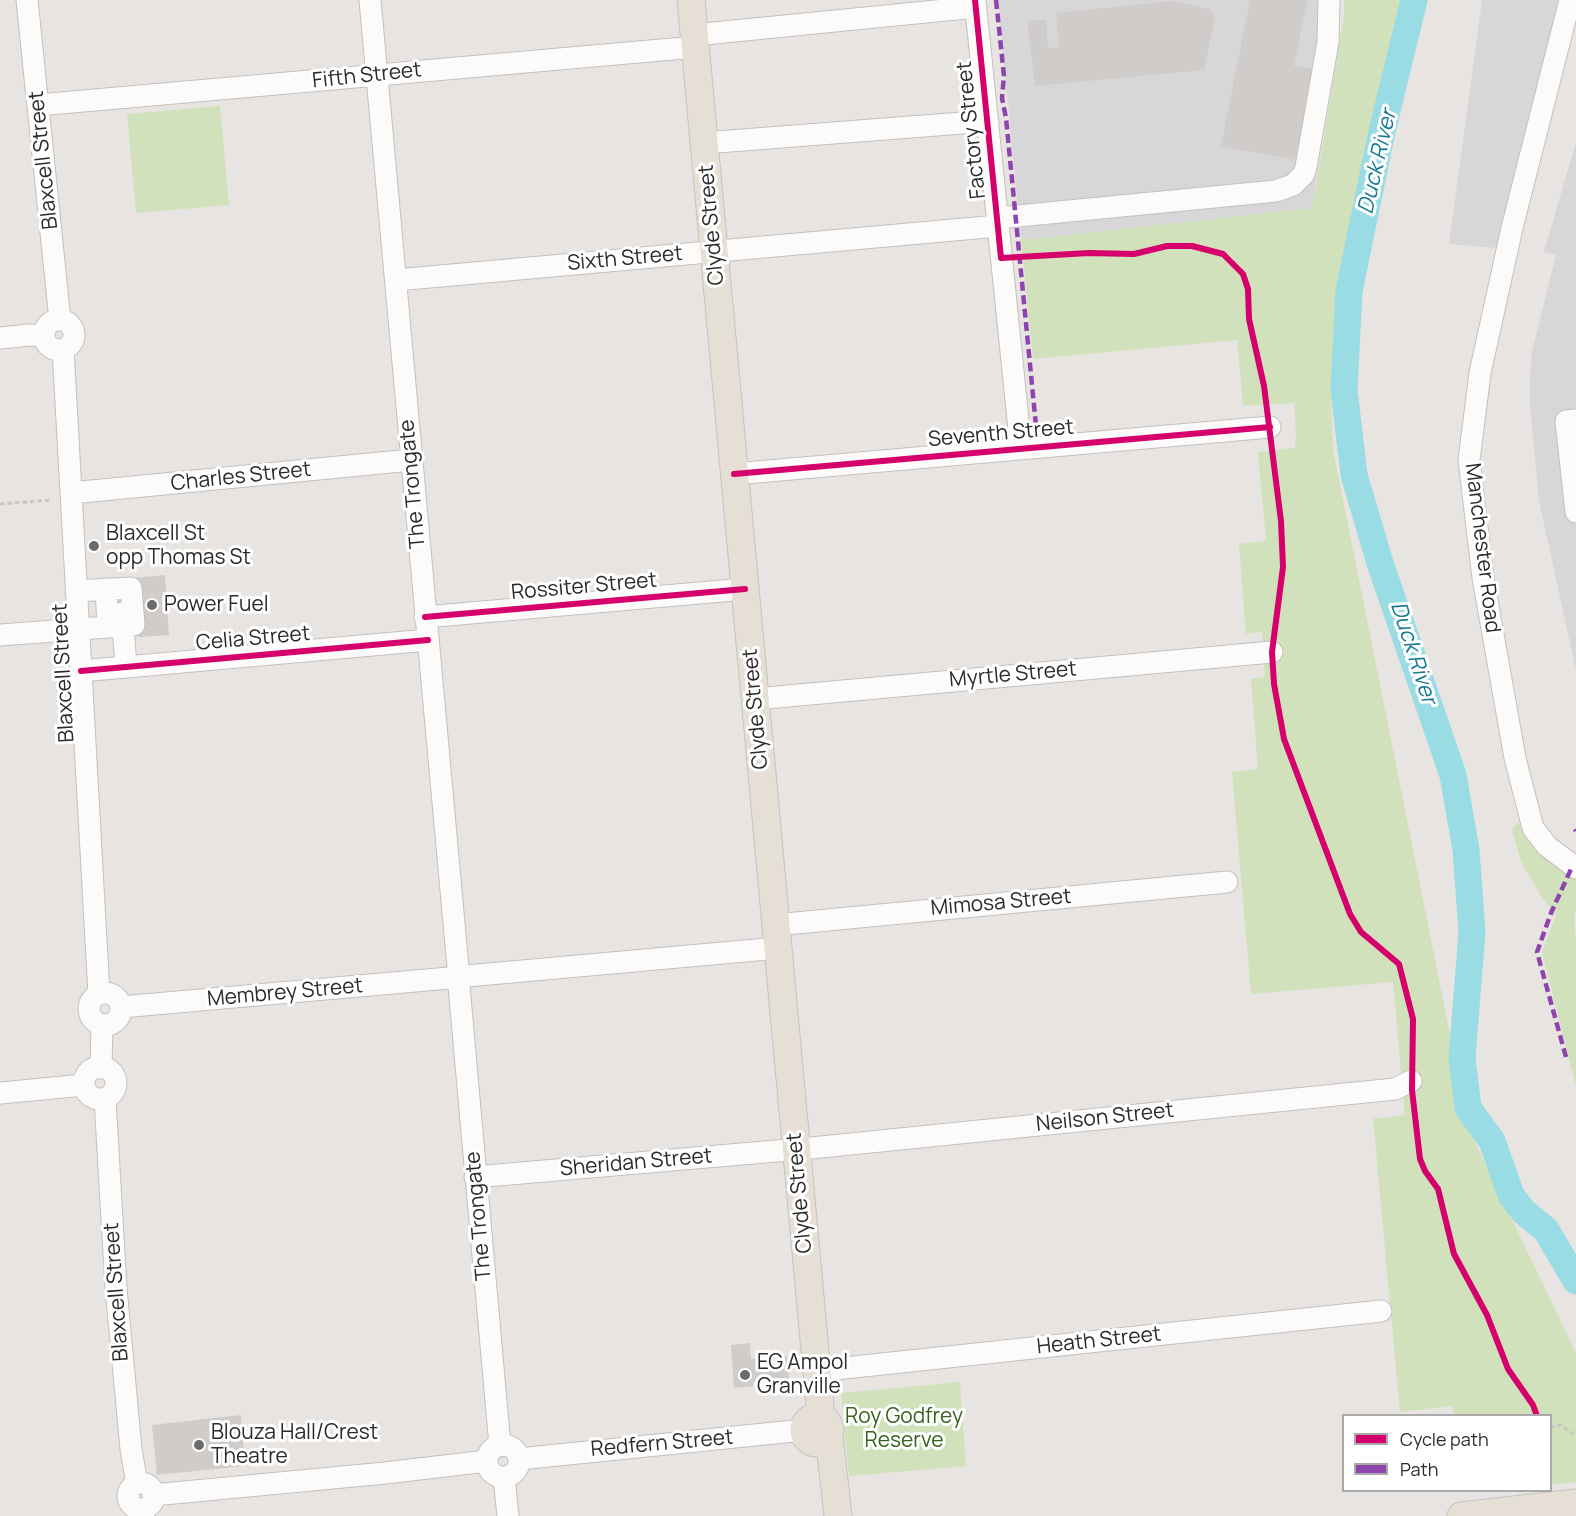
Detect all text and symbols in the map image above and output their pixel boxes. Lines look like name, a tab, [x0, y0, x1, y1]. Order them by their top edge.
street label: Fifth Street	[311, 58, 423, 94]
street label: Factory Street	[952, 60, 992, 200]
street label: Blaxcell Street	[24, 89, 64, 231]
water label: Duck River	[1353, 107, 1403, 217]
street label: Clyde Street	[694, 164, 730, 286]
street label: Sixth Street	[566, 241, 684, 277]
street label: Seventh Street	[927, 415, 1075, 453]
street label: The Trongate	[395, 418, 431, 550]
street label: Charles Street	[170, 457, 312, 497]
street label: Manchester Road	[1459, 462, 1505, 634]
place label: Blaxcell St opp Thomas St	[106, 521, 251, 571]
marker: Blaxcell St opp Thomas St	[87, 539, 101, 553]
street label: Rossiter Street	[510, 568, 658, 606]
place label: Power Fuel	[164, 592, 269, 618]
marker: Power Fuel	[145, 598, 159, 612]
water label: Duck River	[1384, 599, 1442, 707]
street label: Blaxcell Street	[48, 603, 80, 743]
street label: Celia Street	[195, 621, 311, 657]
street label: Clyde Street	[738, 648, 774, 770]
street label: Myrtle Street	[948, 657, 1078, 693]
street label: Mimosa Street	[930, 884, 1072, 922]
street label: Membrey Street	[206, 974, 364, 1012]
street label: Neilson Street	[1035, 1098, 1175, 1138]
street label: Clyde Street	[782, 1132, 818, 1254]
street label: Sheridan Street	[559, 1144, 713, 1182]
street label: The Trongate	[461, 1150, 497, 1282]
street label: Blaxcell Street	[100, 1222, 134, 1362]
street label: Heath Street	[1036, 1322, 1162, 1360]
place label: EG Ampol Granville	[757, 1350, 848, 1400]
marker: EG Ampol Granville	[738, 1368, 752, 1382]
park label: Roy Godfrey Reserve	[845, 1404, 963, 1454]
legend	[1342, 1414, 1552, 1492]
place label: Blouza Hall/Crest Theatre	[211, 1420, 378, 1470]
street label: Redfern Street	[590, 1425, 734, 1463]
text: Cycle path	[1400, 1427, 1489, 1451]
marker: Blouza Hall/Crest Theatre	[192, 1438, 206, 1452]
text: Path	[1400, 1457, 1438, 1481]

